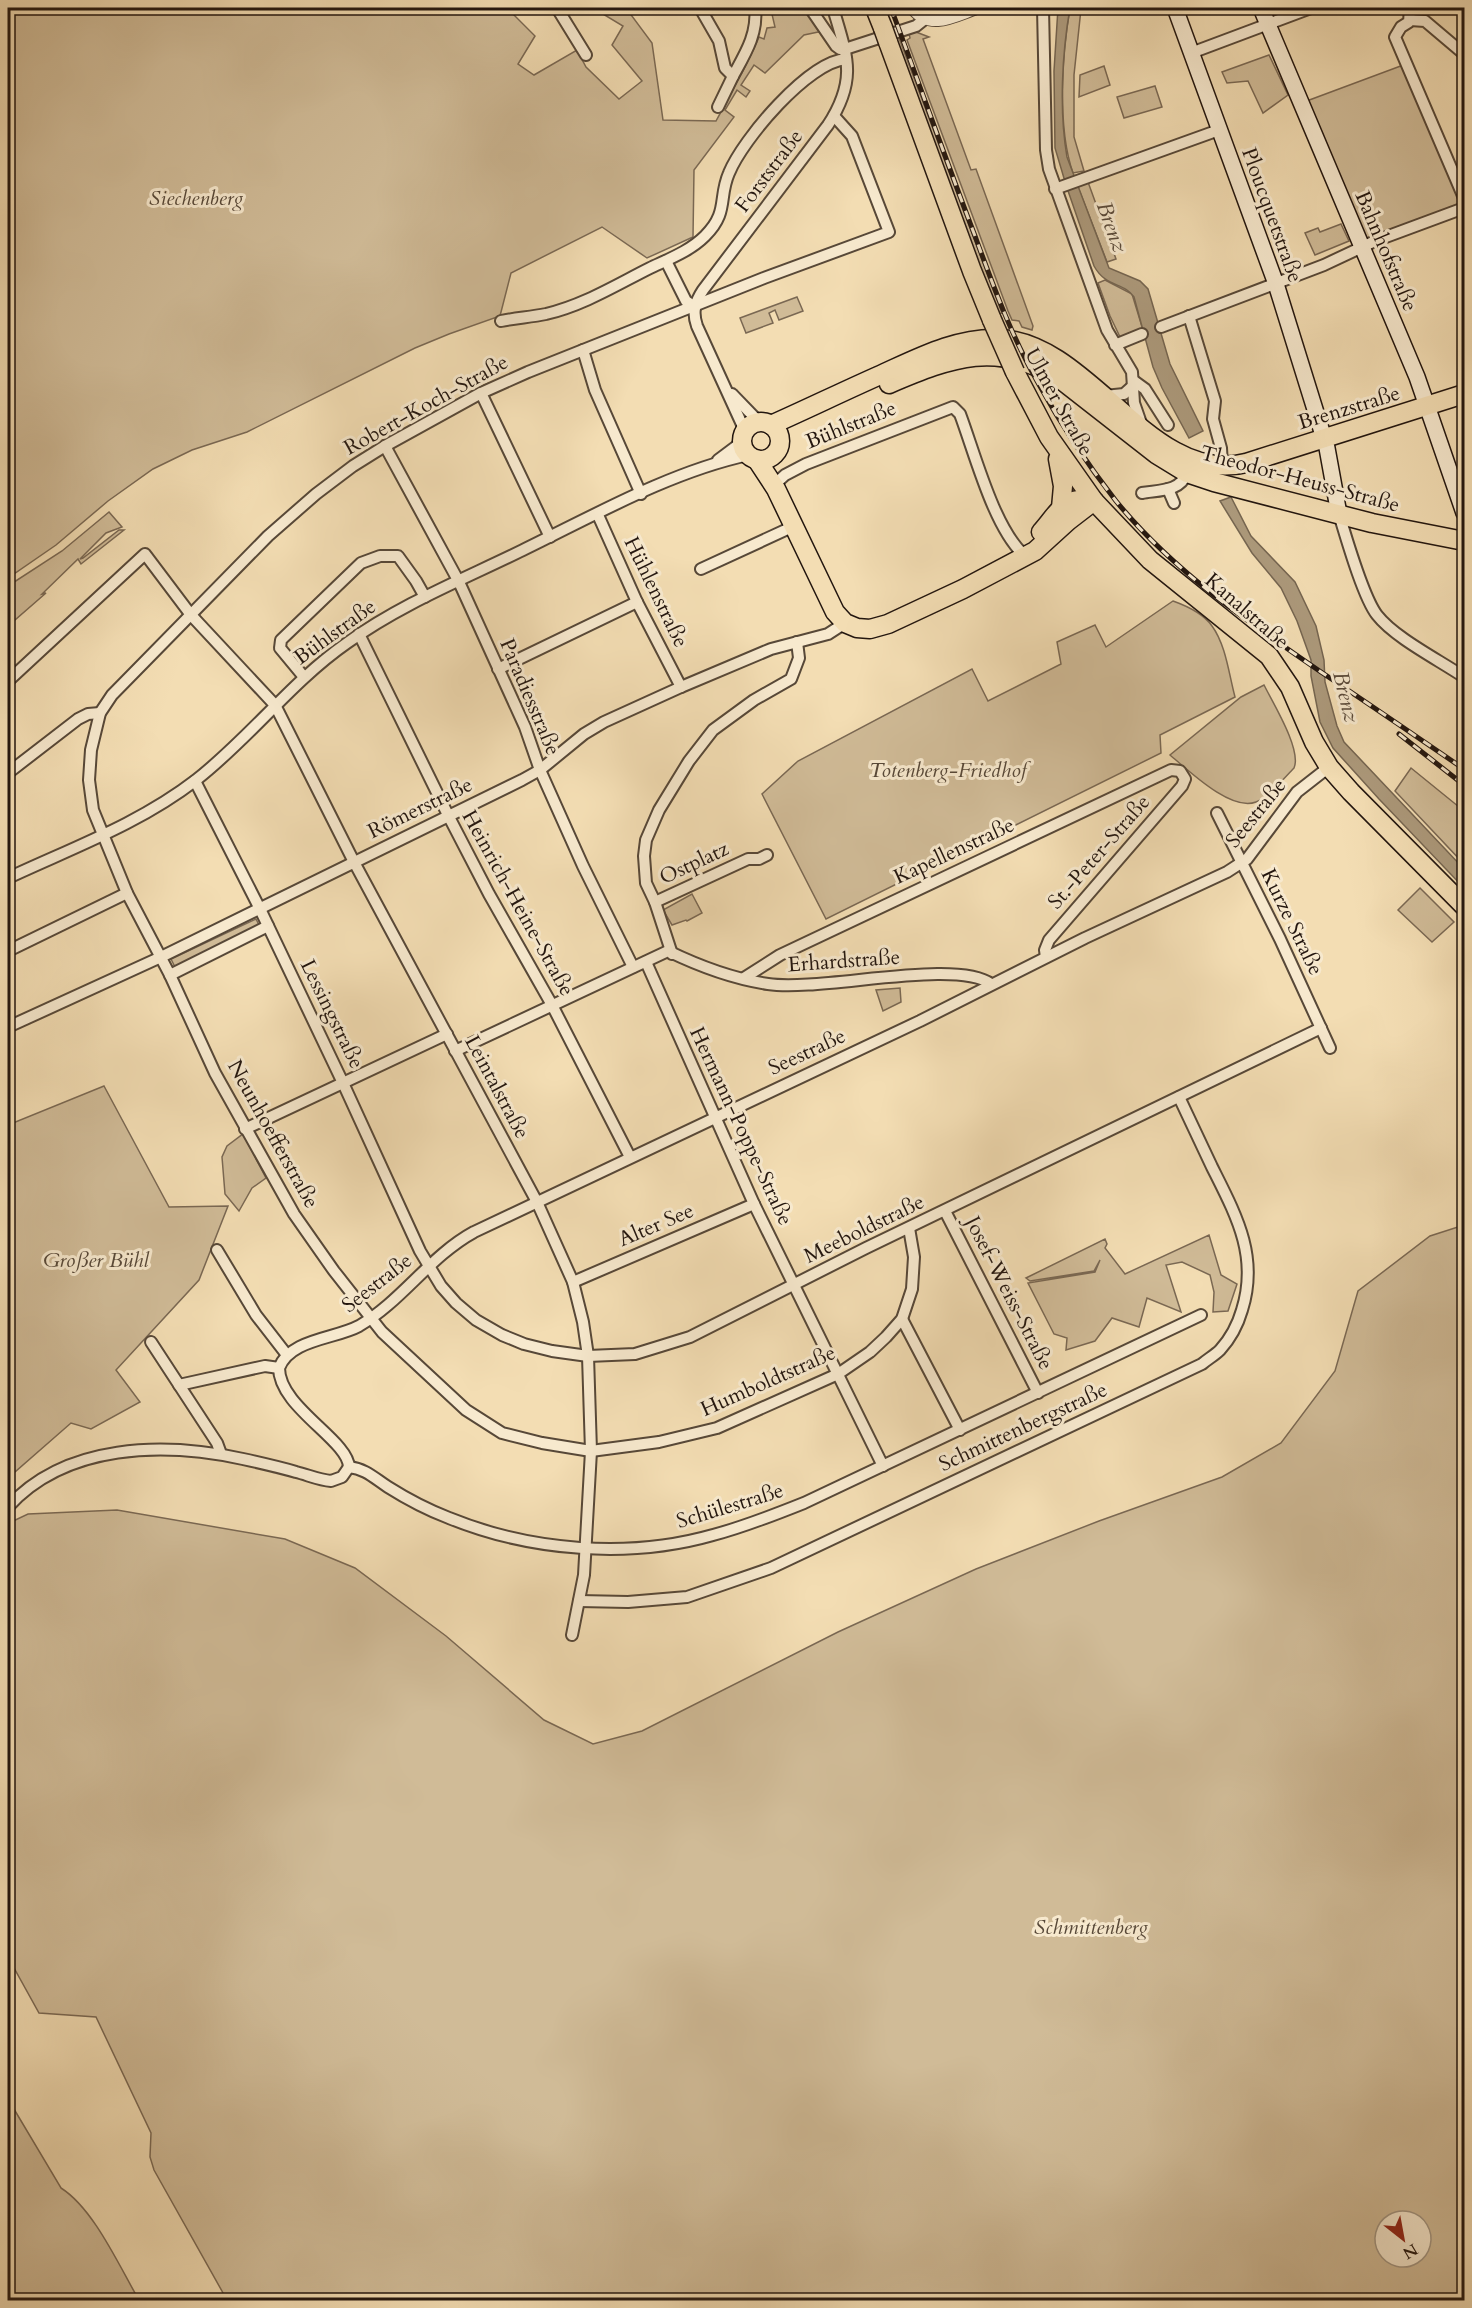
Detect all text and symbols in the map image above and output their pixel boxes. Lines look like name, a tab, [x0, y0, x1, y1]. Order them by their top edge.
street label: Forststraße	[728, 124, 810, 218]
street label: Ploucquetstraße	[1234, 144, 1310, 286]
park label: Siechenberg	[149, 184, 244, 213]
street label: Bahnhofstraße	[1348, 186, 1424, 316]
water label: Brenz	[1089, 197, 1135, 257]
street label: Ulmer Straße	[1017, 343, 1101, 461]
street label: Robert-Koch-Straße	[339, 348, 513, 462]
street label: Brenzstraße	[1294, 379, 1404, 437]
street label: Bühlstraße	[801, 394, 901, 456]
street label: Theodor-Heuss-Straße	[1197, 438, 1403, 520]
street label: Hühlenstraße	[617, 532, 695, 652]
street label: Kanalstraße	[1198, 566, 1296, 656]
street label: Bühlstraße	[288, 592, 382, 672]
street label: Paradiesstraße	[492, 634, 568, 760]
water label: Brenz	[1325, 668, 1367, 727]
park label: Totenberg-Friedhof	[869, 756, 1032, 785]
street label: Römerstraße	[363, 770, 477, 846]
street label: Seestraße	[1219, 772, 1293, 854]
street label: St.-Peter-Straße	[1041, 789, 1157, 915]
street label: Heinrich-Heine-Straße	[455, 805, 581, 1001]
street label: Kapellenstraße	[889, 810, 1019, 892]
street label: Ostplatz	[655, 834, 734, 892]
street label: Kurze Straße	[1254, 864, 1330, 980]
street label: Erhardstraße	[787, 943, 901, 979]
street label: Lessingstraße	[293, 954, 371, 1074]
street label: Hermann-Poppe-Straße	[682, 1022, 800, 1230]
street label: Seestraße	[764, 1022, 850, 1082]
street label: Leintalstraße	[458, 1030, 536, 1144]
street label: Neunhoefferstraße	[220, 1055, 326, 1213]
street label: Meeboldstraße	[799, 1187, 929, 1271]
street label: Alter See	[614, 1196, 698, 1254]
street label: Josef-Weiss-Straße	[956, 1209, 1060, 1375]
park label: Großer Bühl	[43, 1246, 150, 1275]
street label: Seestraße	[336, 1246, 418, 1320]
street label: Humboldtstraße	[696, 1338, 840, 1424]
street label: Schmittenbergstraße	[934, 1375, 1112, 1479]
street label: Schülestraße	[673, 1476, 787, 1536]
park label: Schmittenberg	[1034, 1913, 1149, 1942]
north arrow	[1373, 2209, 1433, 2269]
text: N	[1398, 2238, 1422, 2264]

